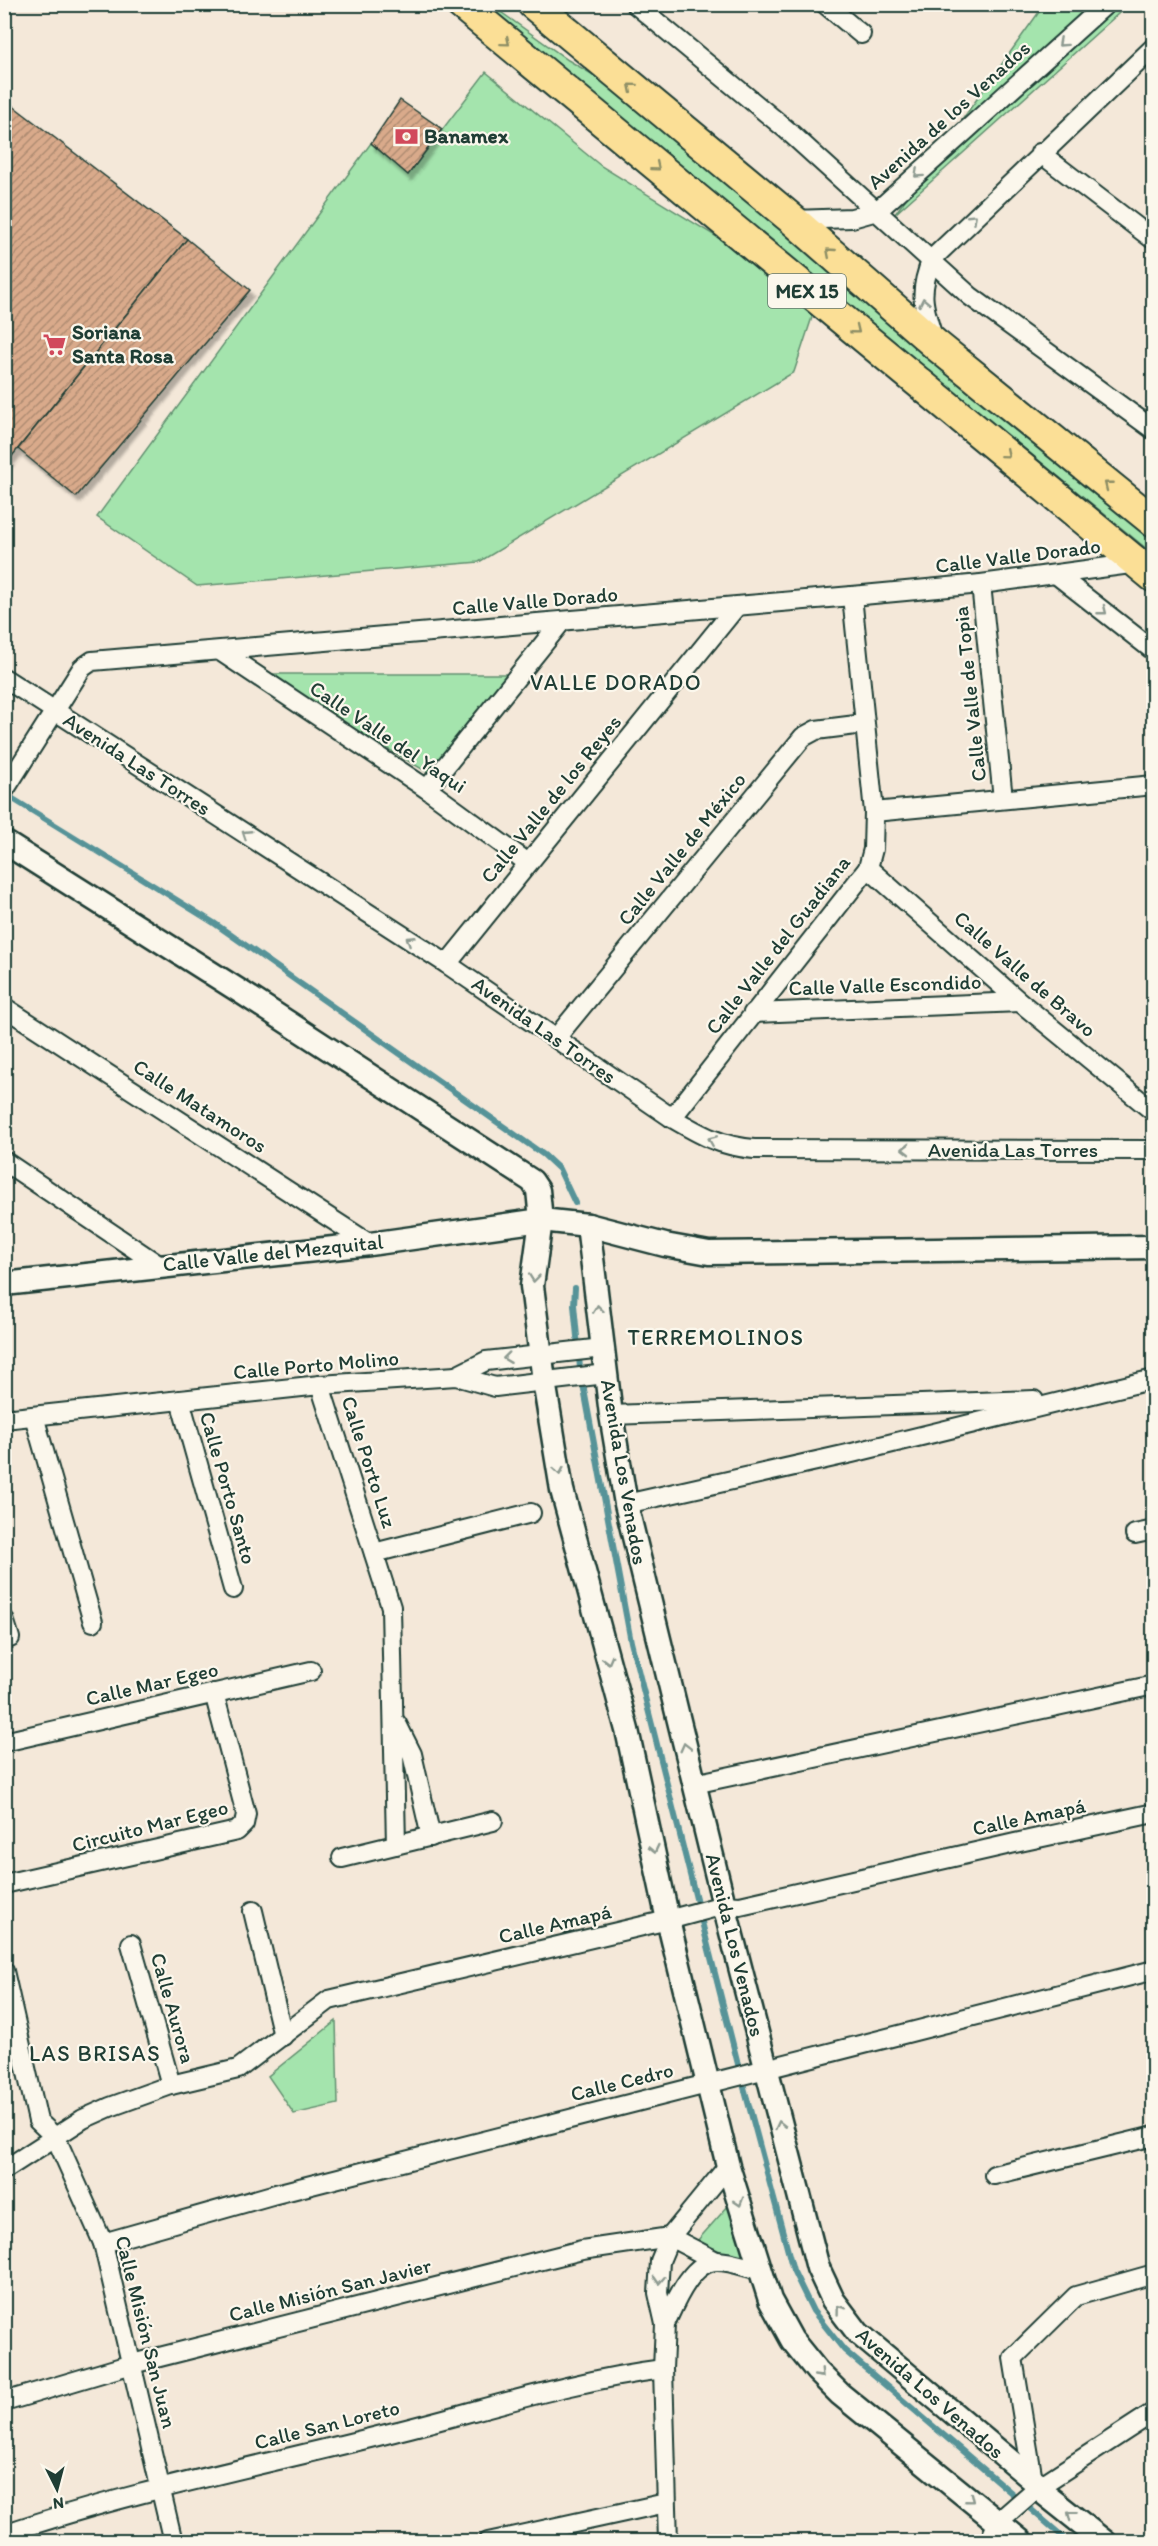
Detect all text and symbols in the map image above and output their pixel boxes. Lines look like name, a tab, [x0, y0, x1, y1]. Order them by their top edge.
one-way arrow	[499, 35, 510, 46]
street label: Avenida de los Venados	[862, 35, 1035, 194]
one-way arrow	[1058, 36, 1069, 47]
one-way arrow	[628, 83, 639, 94]
bank icon: Banamex	[393, 123, 419, 149]
place label: Banamex	[424, 123, 509, 148]
one-way arrow	[649, 159, 660, 170]
one-way arrow	[914, 167, 924, 178]
one-way arrow	[967, 214, 977, 225]
one-way arrow	[826, 248, 837, 259]
road number: MEX 15	[768, 274, 846, 308]
one-way arrow	[918, 297, 931, 307]
place label: Soriana Santa Rosa	[72, 319, 175, 368]
one-way arrow	[849, 322, 860, 333]
supermarket icon: Soriana Santa Rosa	[41, 331, 67, 357]
one-way arrow	[1000, 446, 1011, 457]
one-way arrow	[1104, 481, 1115, 492]
street label: Calle Valle Dorado	[934, 533, 1102, 578]
street label: Calle Valle Dorado	[451, 581, 619, 620]
one-way arrow	[1096, 604, 1107, 615]
street label: Calle Valle de Topia	[948, 605, 991, 783]
district label: VALLE DORADO	[530, 669, 702, 696]
street label: Calle Valle del Yaqui	[305, 675, 471, 798]
street label: Avenida Las Torres	[59, 707, 215, 820]
street label: Calle Valle de los Reyes	[475, 709, 626, 888]
street label: Calle Valle de México	[612, 767, 751, 930]
one-way arrow	[242, 830, 252, 842]
street label: Calle Valle del Guadiana	[700, 850, 855, 1039]
street label: Calle Valle de Bravo	[949, 905, 1101, 1042]
one-way arrow	[406, 935, 416, 947]
street label: Calle Valle Escondido	[788, 969, 982, 1000]
street label: Avenida Las Torres	[467, 971, 621, 1089]
street label: Calle Matamoros	[129, 1053, 272, 1158]
one-way arrow	[708, 1135, 719, 1147]
street label: Avenida Las Torres	[928, 1137, 1098, 1162]
one-way arrow	[902, 1143, 911, 1155]
street label: Calle Valle del Mezquital	[161, 1228, 385, 1277]
one-way arrow	[528, 1273, 540, 1283]
one-way arrow	[592, 1304, 605, 1313]
district label: TERREMOLINOS	[628, 1324, 804, 1351]
street label: Calle Porto Molino	[232, 1345, 400, 1384]
one-way arrow	[502, 1352, 512, 1364]
street label: Avenida Los Venados	[596, 1377, 653, 1567]
street label: Calle Porto Luz	[336, 1393, 403, 1531]
street label: Calle Porto Santo	[195, 1409, 262, 1567]
one-way arrow	[552, 1466, 565, 1476]
one-way arrow	[600, 1655, 613, 1665]
street label: Calle Mar Egeo	[83, 1656, 220, 1711]
one-way arrow	[680, 1742, 693, 1752]
street label: Calle Amapá	[970, 1792, 1088, 1841]
street label: Circuito Mar Egeo	[69, 1794, 231, 1857]
one-way arrow	[646, 1844, 659, 1854]
street label: Avenida Los Venados	[701, 1851, 770, 2039]
street label: Calle Amapá	[496, 1898, 614, 1949]
street label: Calle Aurora	[146, 1950, 201, 2066]
district label: LAS BRISAS	[29, 2040, 161, 2067]
street label: Calle Cedro	[568, 2057, 676, 2106]
one-way arrow	[775, 2120, 788, 2130]
one-way arrow	[732, 2196, 744, 2207]
street label: Calle Misión San Juan	[110, 2233, 183, 2431]
street label: Calle Misión San Javier	[226, 2252, 434, 2327]
one-way arrow	[652, 2276, 665, 2285]
one-way arrow	[836, 2305, 847, 2316]
street label: Avenida Los Venados	[851, 2322, 1009, 2464]
one-way arrow	[813, 2366, 824, 2377]
street label: Calle San Loreto	[252, 2394, 402, 2455]
north arrow	[27, 2459, 87, 2519]
one-way arrow	[963, 2491, 974, 2502]
text: N	[52, 2493, 65, 2513]
one-way arrow	[1067, 2511, 1078, 2522]

